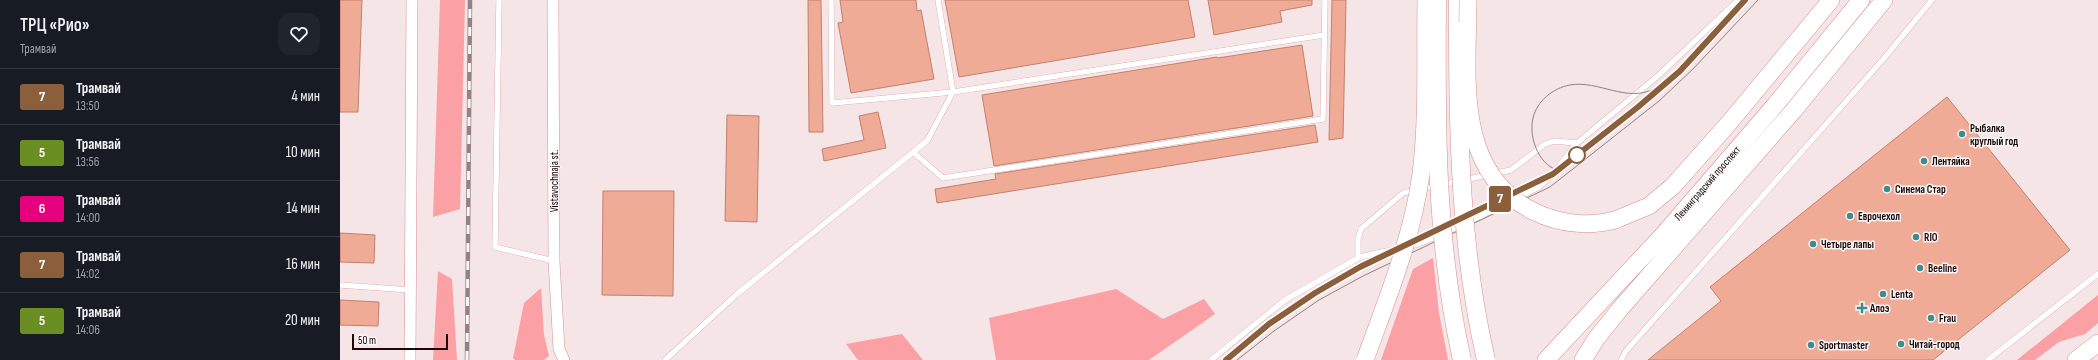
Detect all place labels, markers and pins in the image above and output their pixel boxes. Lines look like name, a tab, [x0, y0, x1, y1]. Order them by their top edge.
place label: Рыбалка круглый год	[1970, 122, 2018, 148]
marker: Рыбалка круглый год	[1957, 129, 1967, 139]
unlabelled marker	[1568, 146, 1586, 164]
place label: Лентяйка	[1932, 155, 1970, 168]
marker: Лентяйка	[1919, 156, 1929, 166]
place label: Синема Стар	[1895, 183, 1946, 196]
marker: Синема Стар	[1882, 184, 1892, 194]
place label: Еврочехол	[1858, 210, 1900, 223]
marker: Еврочехол	[1845, 211, 1855, 221]
place label: RIO	[1924, 231, 1938, 244]
marker: RIO	[1911, 232, 1921, 242]
place label: Четыре лапы	[1821, 238, 1874, 251]
marker: Четыре лапы	[1808, 239, 1818, 249]
place label: Beeline	[1928, 262, 1957, 275]
marker: Beeline	[1915, 263, 1925, 273]
place label: Lenta	[1891, 288, 1914, 301]
marker: Lenta	[1878, 289, 1888, 299]
place label: Алоэ	[1869, 302, 1890, 315]
marker: Алоэ	[1857, 303, 1867, 313]
place label: Frau	[1939, 312, 1956, 325]
marker: Frau	[1926, 313, 1936, 323]
place label: Читай-город	[1909, 338, 1960, 351]
place label: Sportmaster	[1819, 339, 1869, 352]
marker: Читай-город	[1896, 339, 1906, 349]
marker: Sportmaster	[1806, 340, 1816, 350]

